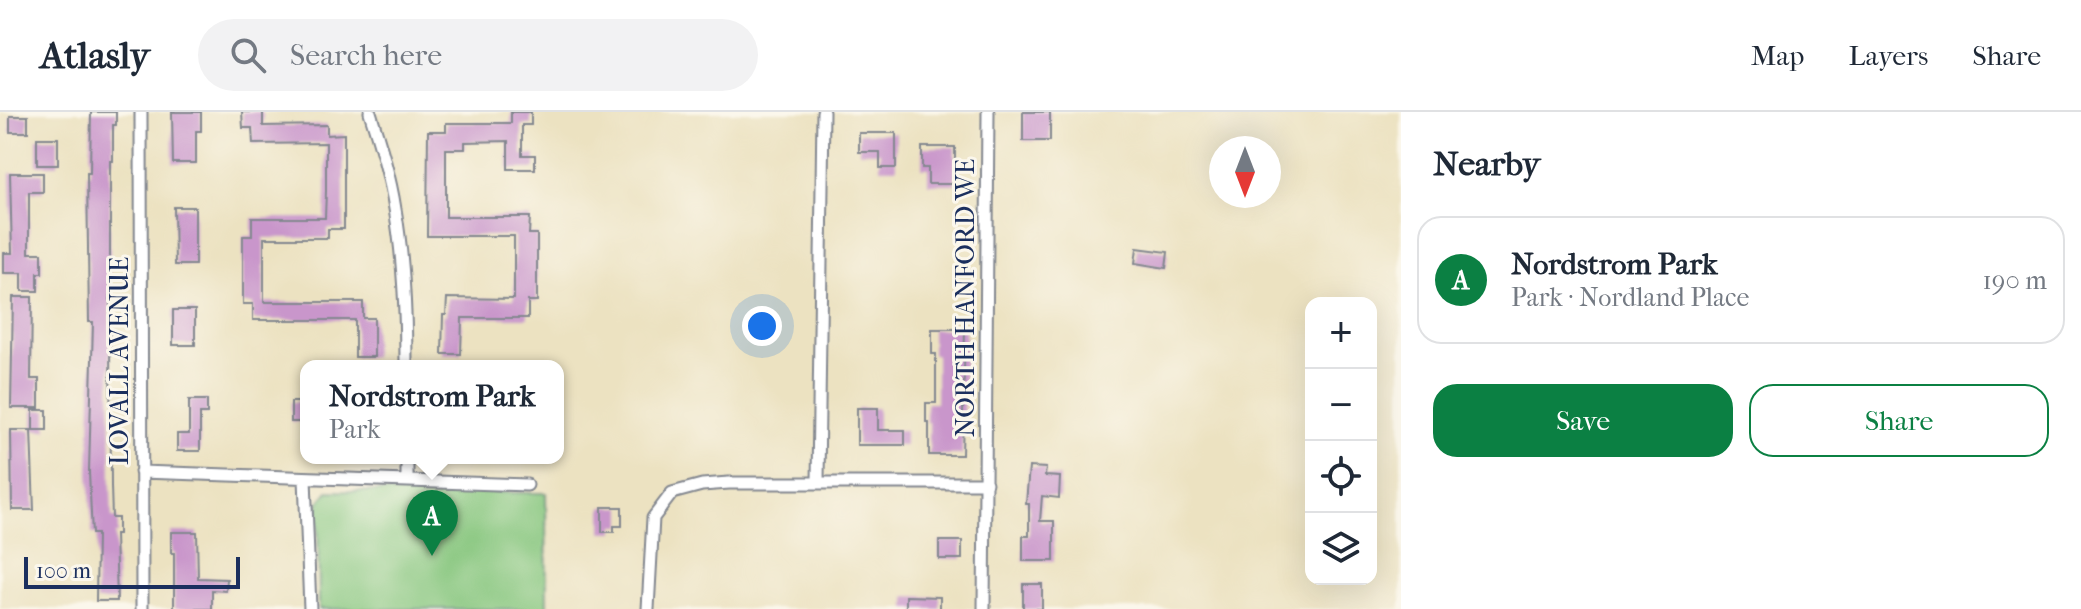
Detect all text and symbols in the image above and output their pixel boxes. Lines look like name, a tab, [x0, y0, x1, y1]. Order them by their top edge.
search box	[198, 19, 758, 91]
text: Atlasly	[40, 33, 150, 78]
icon: search	[226, 33, 270, 77]
text: Search here	[290, 38, 442, 73]
text: Map	[1751, 39, 1804, 72]
text: Layers	[1848, 39, 1928, 72]
text: Share	[1972, 39, 2041, 72]
north arrow	[1209, 136, 1281, 208]
text: Nearby	[1433, 144, 1540, 184]
street label: NORTH HANFORD WE	[950, 159, 981, 437]
text: Nordstrom Park	[1511, 247, 1717, 282]
street label: LOVALL AVENUE	[104, 257, 135, 465]
text: A	[1453, 265, 1469, 296]
text: 190 m	[1983, 265, 2047, 296]
text: Park · Nordland Place	[1511, 282, 1749, 313]
map controls	[1305, 297, 1377, 585]
button: +	[1305, 297, 1377, 369]
your location	[742, 306, 782, 346]
popup	[300, 360, 564, 464]
button: −	[1305, 369, 1377, 441]
text: Nordstrom Park	[329, 379, 535, 414]
button: Save	[1433, 384, 1733, 457]
button: Share	[1749, 384, 2049, 457]
text: Park	[329, 414, 380, 445]
button: locate	[1305, 441, 1377, 513]
pin: A	[406, 490, 458, 556]
button: layers	[1305, 513, 1377, 585]
scale bar	[24, 553, 240, 589]
text: 100 m	[36, 558, 91, 584]

